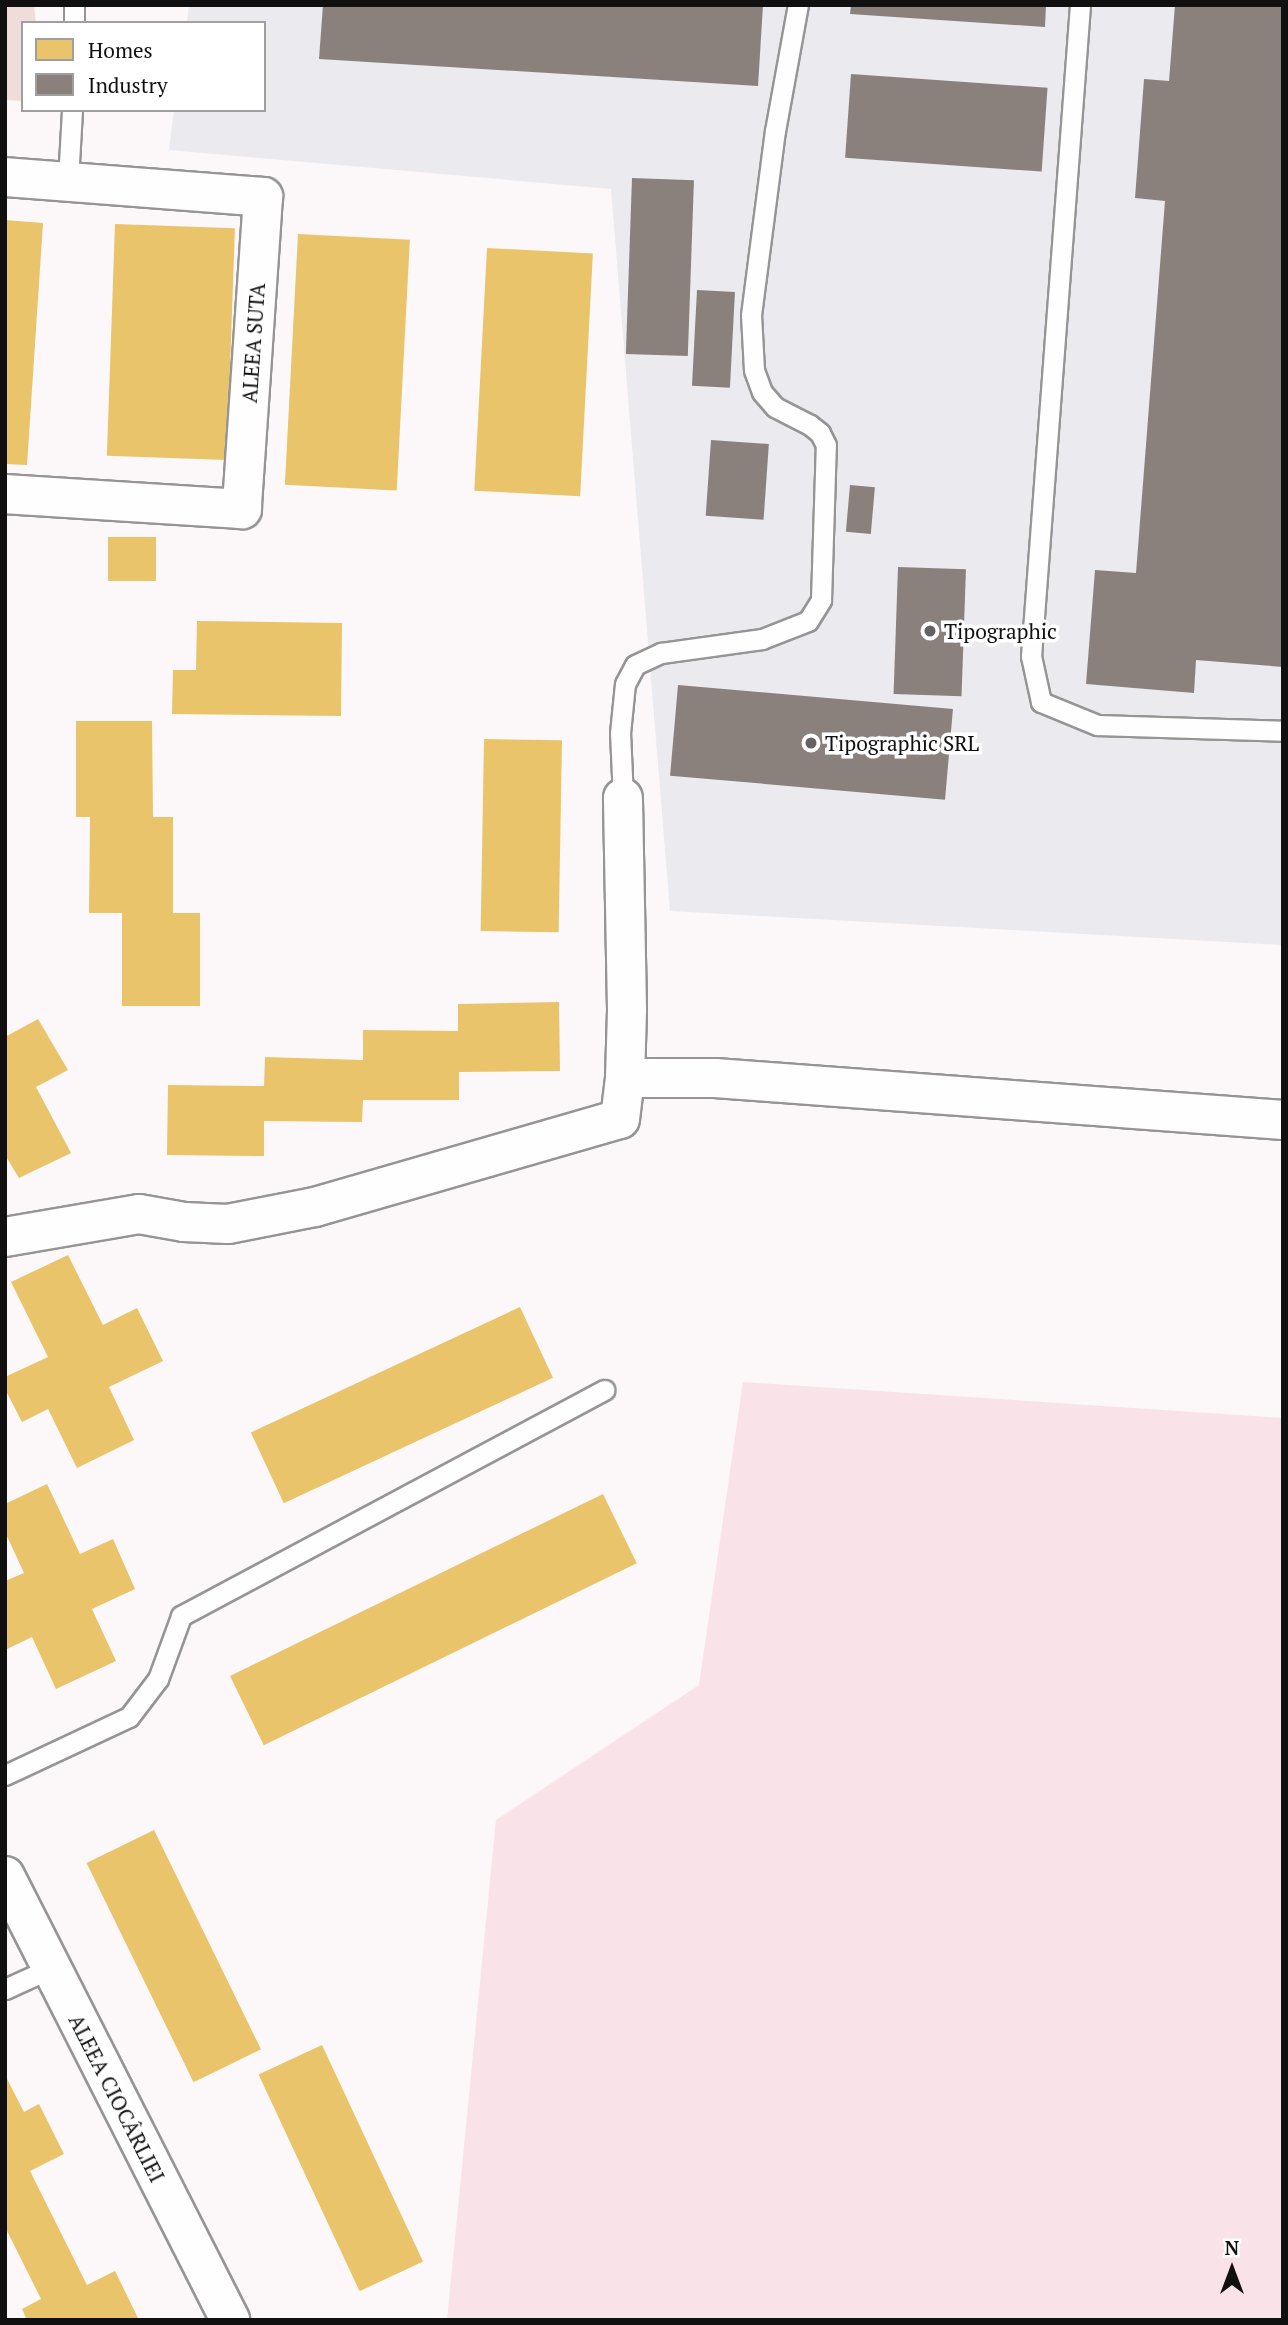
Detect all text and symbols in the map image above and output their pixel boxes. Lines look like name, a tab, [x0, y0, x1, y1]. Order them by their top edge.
legend	[21, 21, 266, 112]
text: Homes	[88, 36, 153, 64]
text: Industry	[88, 71, 168, 99]
street label: ALEEA SUTA	[236, 282, 270, 404]
place label: Tipographic	[944, 618, 1057, 644]
marker: Tipographic	[922, 623, 938, 639]
place label: Tipographic SRL	[825, 730, 979, 756]
marker: Tipographic SRL	[803, 735, 819, 751]
street label: ALEEA CIOCÂRLIEI	[64, 2010, 170, 2186]
north arrow	[1197, 2234, 1267, 2304]
text: N	[1225, 2235, 1239, 2260]

